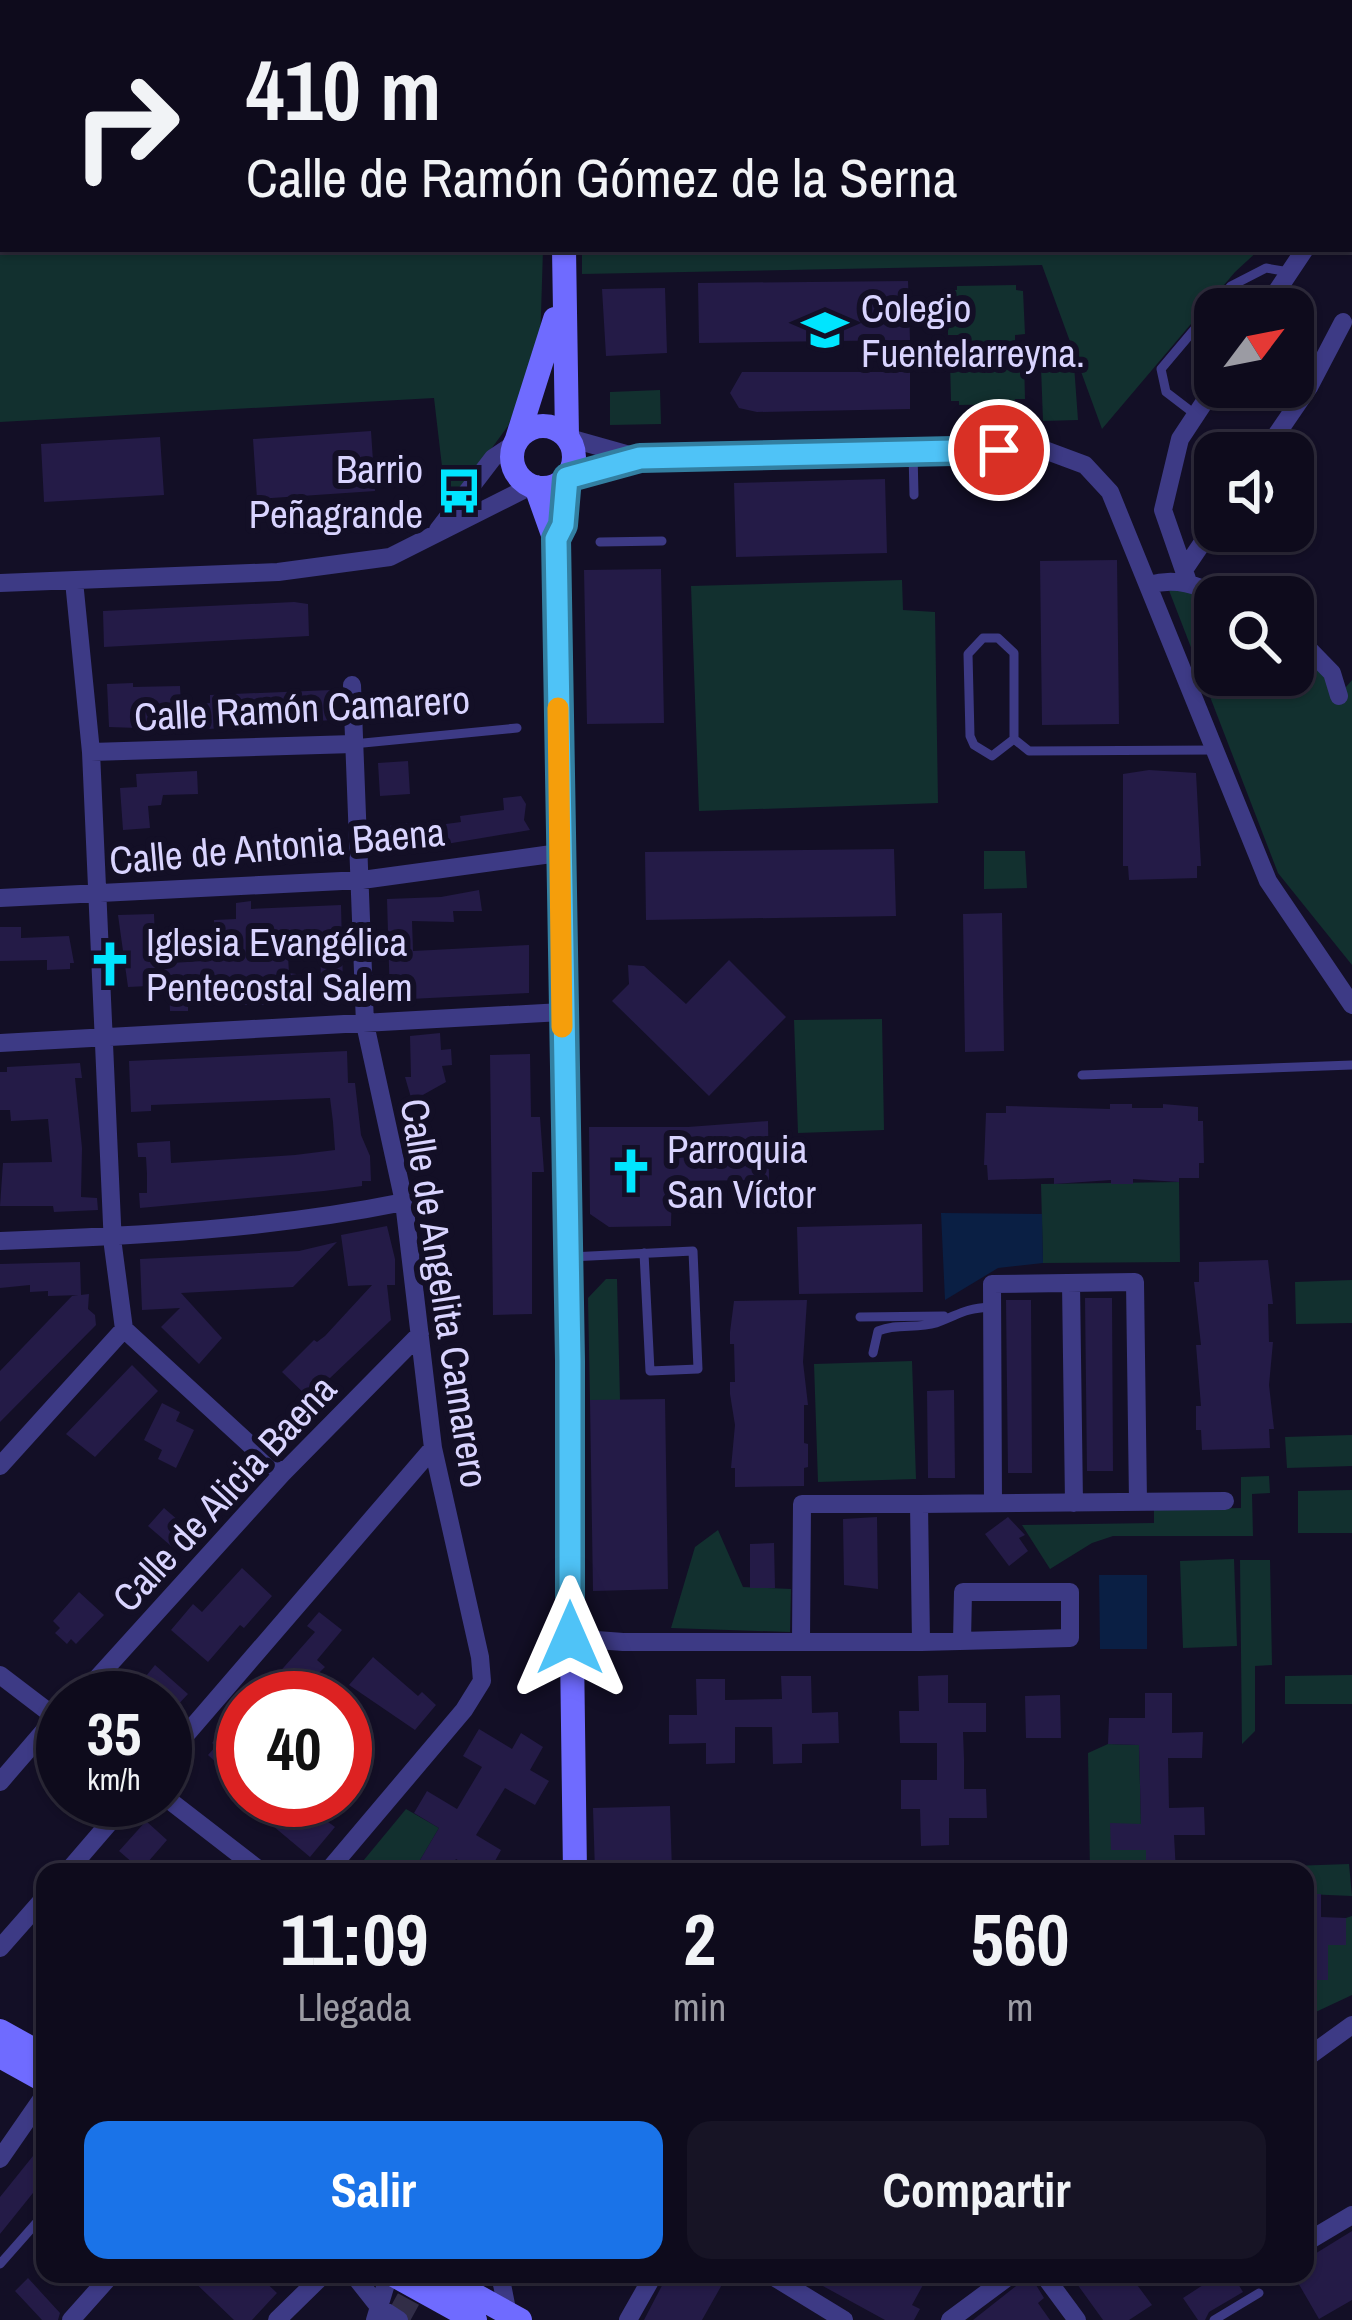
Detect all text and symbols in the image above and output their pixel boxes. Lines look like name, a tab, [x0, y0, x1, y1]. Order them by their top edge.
text: 410 m	[246, 33, 441, 146]
icon: right	[48, 48, 204, 204]
text: Calle de Ramón Gómez de la Serna	[246, 141, 957, 214]
place label: Colegio Fuentelarreyna.	[861, 282, 1085, 379]
north arrow	[1194, 288, 1314, 408]
map controls	[1194, 288, 1314, 696]
school or university icon: Colegio Fuentelarreyna.	[800, 305, 850, 355]
pin	[948, 399, 1050, 501]
icon: arrive	[966, 417, 1032, 483]
button: sound	[1194, 432, 1314, 552]
place label: Barrio Peñagrande	[249, 443, 423, 540]
bus stop icon: Barrio Peñagrande	[434, 466, 484, 516]
button: search	[1194, 576, 1314, 696]
street label: Calle Ramón Camarero	[133, 673, 471, 743]
street label: Calle de Antonia Baena	[107, 805, 447, 887]
place label: Iglesia Evangélica Pentecostal Salem	[146, 916, 413, 1013]
church icon: Iglesia Evangélica Pentecostal Salem	[85, 939, 135, 989]
street label: Calle de Angelita Camarero	[389, 1095, 501, 1491]
place label: Parroquia San Víctor	[667, 1123, 816, 1220]
church icon: Parroquia San Víctor	[606, 1146, 656, 1196]
street label: Calle de Alicia Baena	[101, 1363, 347, 1623]
position arrow	[507, 1575, 633, 1701]
speed limit sign: 40	[216, 1671, 372, 1827]
text: 35	[87, 1693, 141, 1774]
text: km/h	[87, 1759, 141, 1799]
text: 11:09	[281, 1890, 428, 1987]
text: 2	[683, 1890, 716, 1987]
text: 560	[971, 1890, 1069, 1987]
text: Llegada	[298, 1981, 411, 2033]
text: min	[673, 1981, 726, 2033]
text: m	[1007, 1981, 1033, 2033]
button: Salir	[84, 2121, 663, 2259]
button: Compartir	[687, 2121, 1266, 2259]

